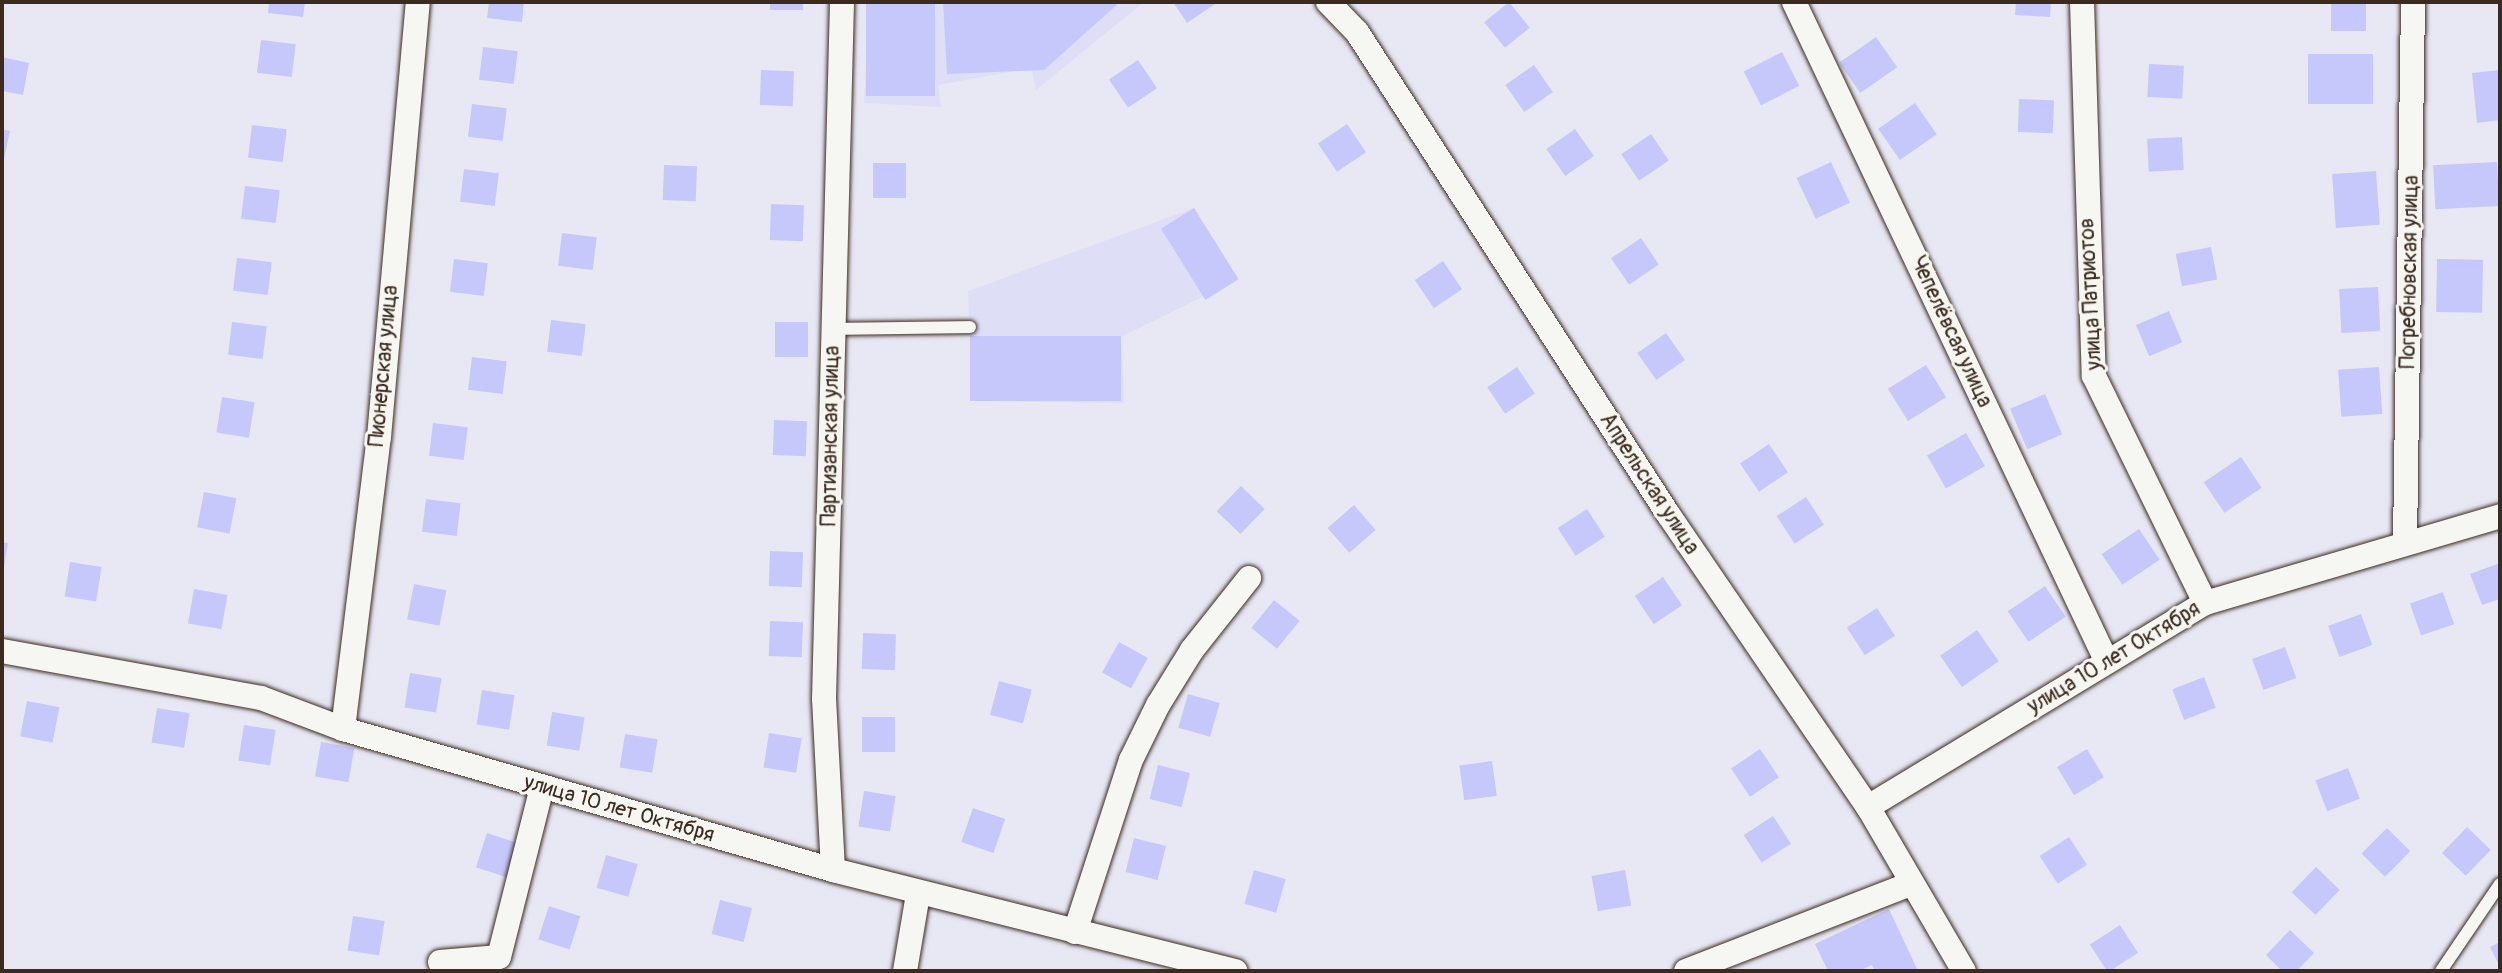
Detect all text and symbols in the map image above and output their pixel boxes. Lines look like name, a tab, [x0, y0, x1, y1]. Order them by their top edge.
street label: Погребновская улица	[2396, 175, 2424, 369]
street label: улица Патриотов	[2074, 217, 2108, 371]
street label: Чепелёвсая улица	[1905, 252, 1997, 412]
street label: Пионерская улица	[364, 284, 404, 448]
street label: Партизанская улица	[817, 346, 845, 526]
street label: Апрельская улица	[1594, 409, 1704, 559]
street label: улица 10 лет Октября	[2023, 597, 2205, 719]
street label: улица 10 лет Октября	[521, 770, 717, 848]

